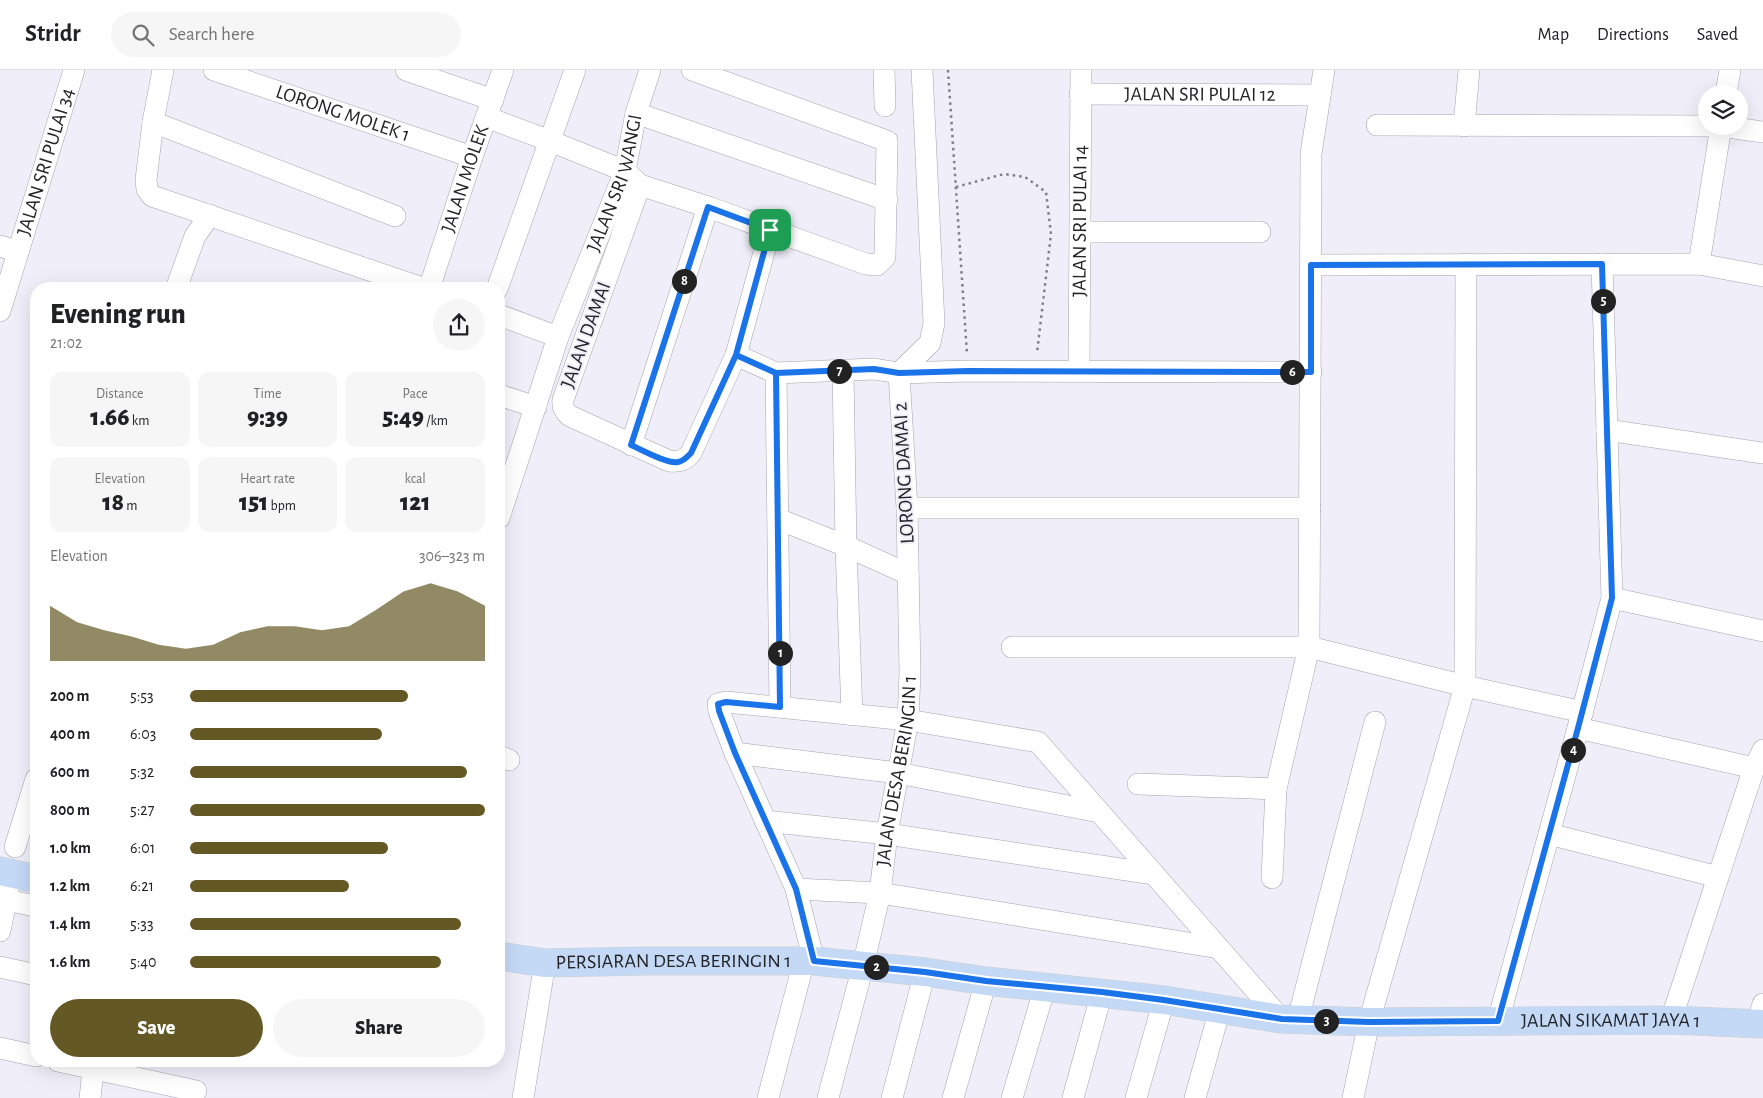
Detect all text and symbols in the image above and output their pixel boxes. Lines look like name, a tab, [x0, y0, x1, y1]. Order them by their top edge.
search box	[111, 12, 461, 57]
icon: search	[129, 21, 157, 49]
text: Stridr	[25, 22, 81, 46]
text: Search here	[169, 25, 255, 44]
text: Map	[1538, 26, 1569, 44]
text: Directions	[1597, 26, 1669, 44]
text: Saved	[1697, 26, 1738, 44]
street label: LORONG MOLEK 1	[273, 82, 412, 145]
street label: JALAN SRI PULAI 12	[1124, 84, 1276, 105]
map controls	[1698, 85, 1748, 135]
button: layers	[1698, 85, 1748, 135]
street label: JALAN SRI PULAI 34	[14, 86, 78, 238]
street label: JALAN SRI WANGI	[583, 113, 646, 255]
street label: JALAN MOLEK	[438, 122, 493, 235]
street label: JALAN SRI PULAI 14	[1069, 145, 1091, 297]
pin	[749, 209, 791, 251]
icon: arrive	[756, 216, 784, 244]
pin: 8	[672, 268, 696, 294]
text: 8	[681, 274, 688, 288]
street label: JALAN DAMAI	[558, 279, 614, 391]
pin: 5	[1590, 288, 1616, 314]
text: 5	[1600, 294, 1607, 308]
button: share	[433, 299, 485, 351]
text: Evening run	[50, 301, 186, 329]
text: 21:02	[50, 335, 82, 351]
pin: 7	[826, 358, 852, 384]
pin: 6	[1280, 360, 1304, 384]
text: 7	[836, 364, 843, 378]
text: 6	[1289, 365, 1296, 379]
text: Distance	[96, 387, 144, 401]
text: Time	[254, 387, 281, 401]
text: Pace	[403, 387, 428, 401]
street label: LORONG DAMAI 2	[890, 402, 918, 544]
text: 1.66	[90, 405, 130, 430]
text: 9:39	[247, 405, 288, 430]
text: 5:49	[382, 405, 424, 430]
text: km	[130, 414, 149, 428]
text: /km	[424, 414, 448, 428]
text: Elevation	[95, 472, 145, 486]
text: Heart rate	[240, 472, 295, 486]
text: kcal	[404, 472, 426, 486]
text: 18	[102, 490, 124, 515]
text: 151	[239, 490, 268, 515]
text: 121	[400, 490, 430, 515]
text: m	[124, 499, 137, 513]
text: bpm	[268, 499, 296, 513]
text: Elevation	[50, 548, 108, 564]
text: 306–323 m	[419, 548, 485, 564]
pin: 1	[768, 640, 792, 666]
text: 1	[778, 646, 783, 660]
street label: JALAN DESA BERINGIN 1	[873, 675, 920, 867]
text: 200 m	[50, 688, 90, 704]
text: 5:53	[130, 688, 154, 704]
text: 400 m	[50, 726, 90, 742]
text: 6:03	[130, 726, 156, 742]
pin: 4	[1560, 738, 1586, 762]
text: 4	[1570, 743, 1577, 757]
text: 600 m	[50, 764, 90, 780]
text: 5:32	[130, 764, 154, 780]
text: 800 m	[50, 802, 90, 818]
text: 5:27	[130, 802, 154, 818]
text: 1.0 km	[50, 840, 91, 856]
text: 6:01	[130, 840, 155, 856]
text: 1.2 km	[50, 878, 90, 894]
text: 6:21	[130, 878, 154, 894]
text: 1.4 km	[50, 916, 91, 932]
text: 5:33	[130, 916, 154, 932]
street label: PERSIARAN DESA BERINGIN 1	[555, 951, 791, 973]
text: 1.6 km	[50, 954, 90, 970]
text: 5:40	[130, 954, 157, 970]
pin: 2	[864, 954, 888, 980]
text: 2	[873, 960, 880, 974]
button: Save	[50, 999, 263, 1057]
button: Share	[273, 999, 485, 1057]
pin: 3	[1314, 1008, 1338, 1034]
street label: JALAN SIKAMAT JAYA 1	[1521, 1010, 1701, 1031]
text: 3	[1323, 1014, 1330, 1028]

